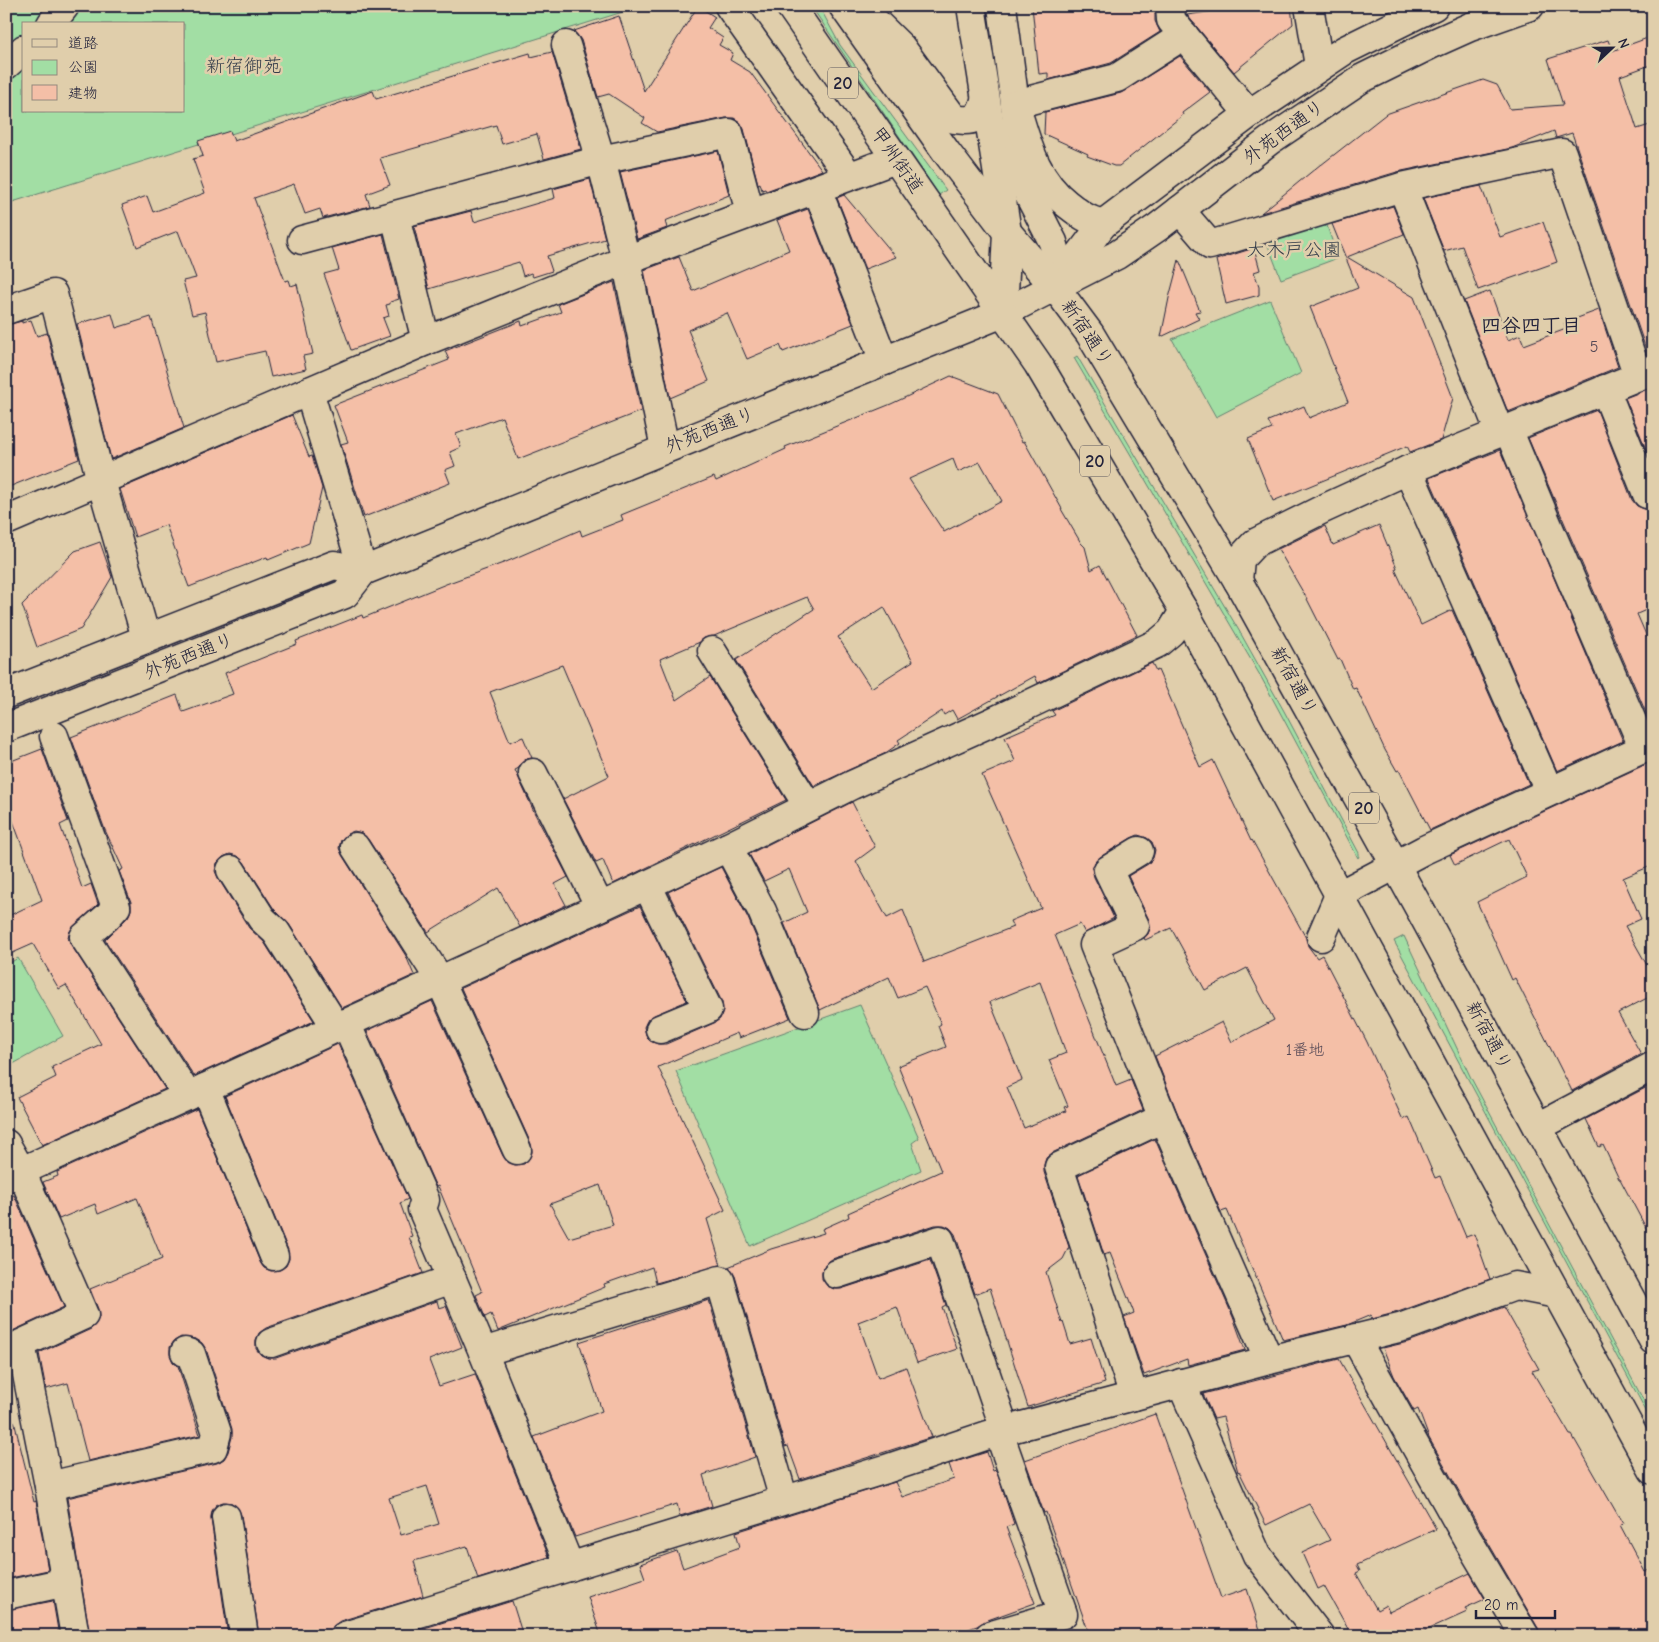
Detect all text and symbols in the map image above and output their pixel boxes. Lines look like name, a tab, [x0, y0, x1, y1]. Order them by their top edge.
legend	[22, 22, 185, 112]
north arrow	[1586, 22, 1636, 72]
text: 道路	[68, 34, 98, 52]
text: N	[1614, 36, 1633, 51]
park label: 新宿御苑	[206, 55, 282, 77]
text: 公園	[68, 58, 98, 76]
road number: 20	[828, 68, 858, 99]
text: 建物	[68, 84, 98, 102]
street label: 外苑西通り	[1239, 95, 1329, 169]
street label: 甲州街道	[866, 123, 928, 197]
park label: 大木戸公園	[1246, 239, 1342, 261]
street label: 新宿通り	[1057, 295, 1117, 371]
district label: 四谷四丁目	[1481, 314, 1581, 337]
house number: 5	[1590, 338, 1598, 356]
street label: 外苑西通り	[662, 402, 758, 458]
road number: 20	[1080, 446, 1110, 476]
street label: 外苑西通り	[141, 628, 237, 684]
street label: 新宿通り	[1266, 642, 1322, 720]
road number: 20	[1349, 792, 1379, 824]
street label: 新宿通り	[1461, 997, 1517, 1075]
house number: 1番地	[1286, 1041, 1324, 1059]
scale bar	[1476, 1587, 1555, 1619]
text: 20 m	[1484, 1596, 1518, 1614]

